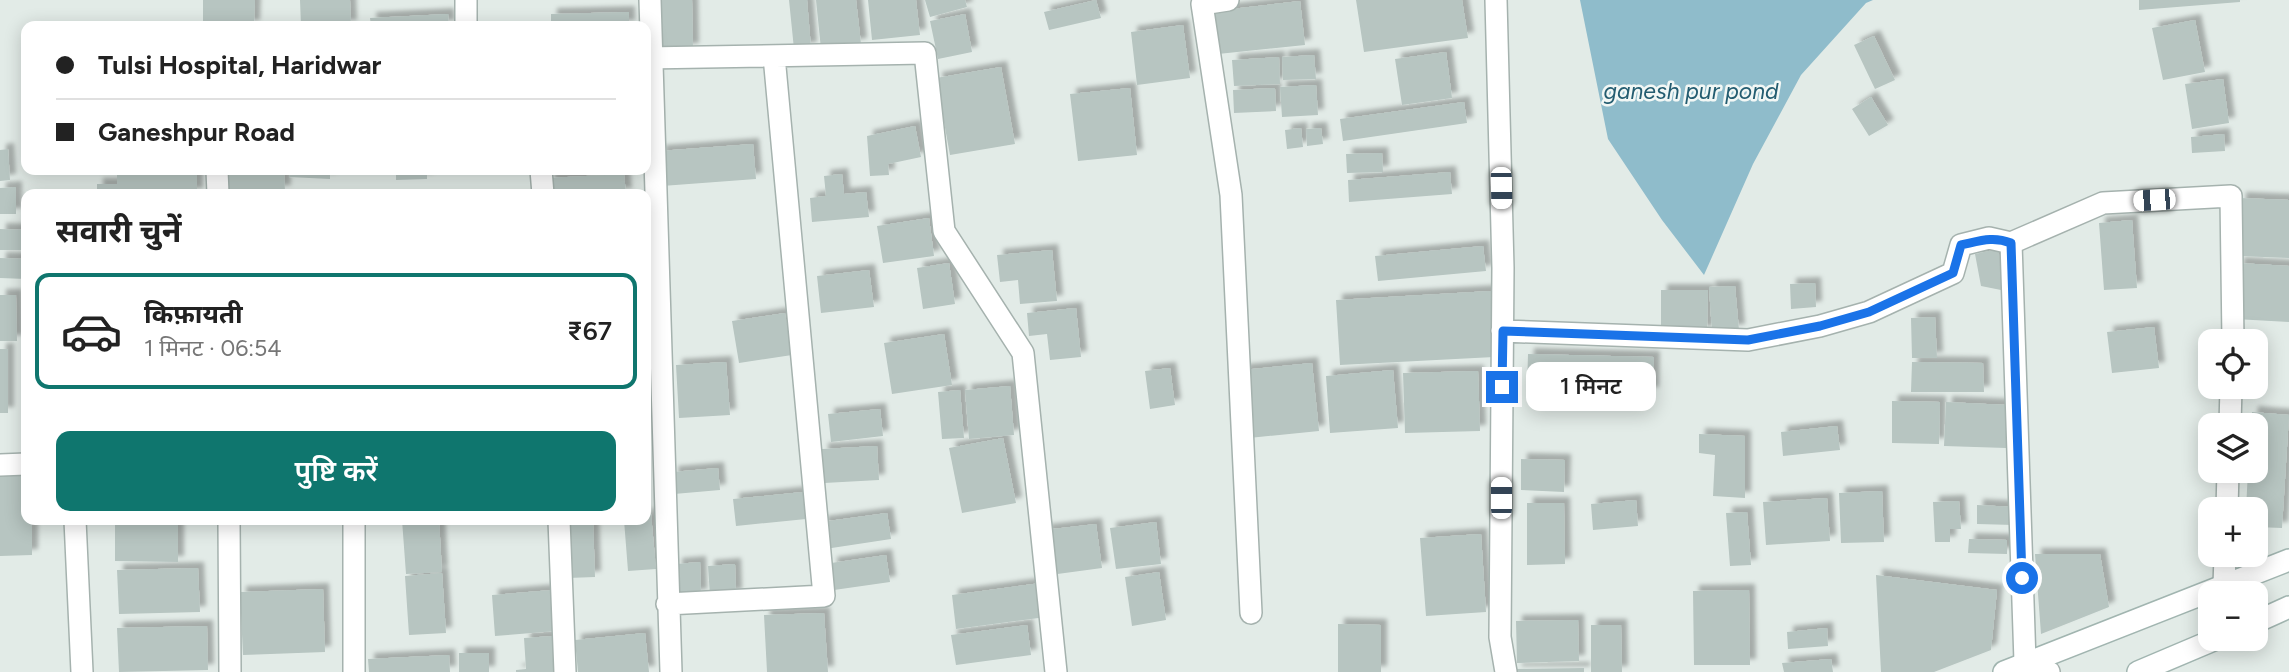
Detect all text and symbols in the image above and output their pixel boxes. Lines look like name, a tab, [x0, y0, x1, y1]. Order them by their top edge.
text: Tulsi Hospital, Haridwar	[98, 49, 381, 81]
water label: ganesh pur pond	[1604, 77, 1779, 105]
text: Ganeshpur Road	[98, 116, 295, 148]
car	[1491, 167, 1512, 209]
car	[2133, 188, 2176, 212]
text: सवारी चुनें	[56, 212, 181, 250]
text: किफ़ायती	[144, 298, 243, 330]
icon: car	[60, 300, 123, 363]
text: ₹67	[567, 315, 612, 347]
map controls	[2198, 329, 2268, 651]
button: locate	[2198, 329, 2268, 399]
text: 1 मिनट · 06:54	[144, 334, 282, 362]
callout: 1 मिनट	[1526, 362, 1656, 412]
route end	[1486, 371, 1518, 403]
text: 1 मिनट	[1560, 372, 1622, 400]
button: layers	[2198, 413, 2268, 483]
button: पुष्टि करें	[56, 431, 616, 511]
car	[1491, 477, 1512, 519]
button: +	[2198, 497, 2268, 567]
route start	[2006, 562, 2038, 594]
button: −	[2198, 581, 2268, 651]

